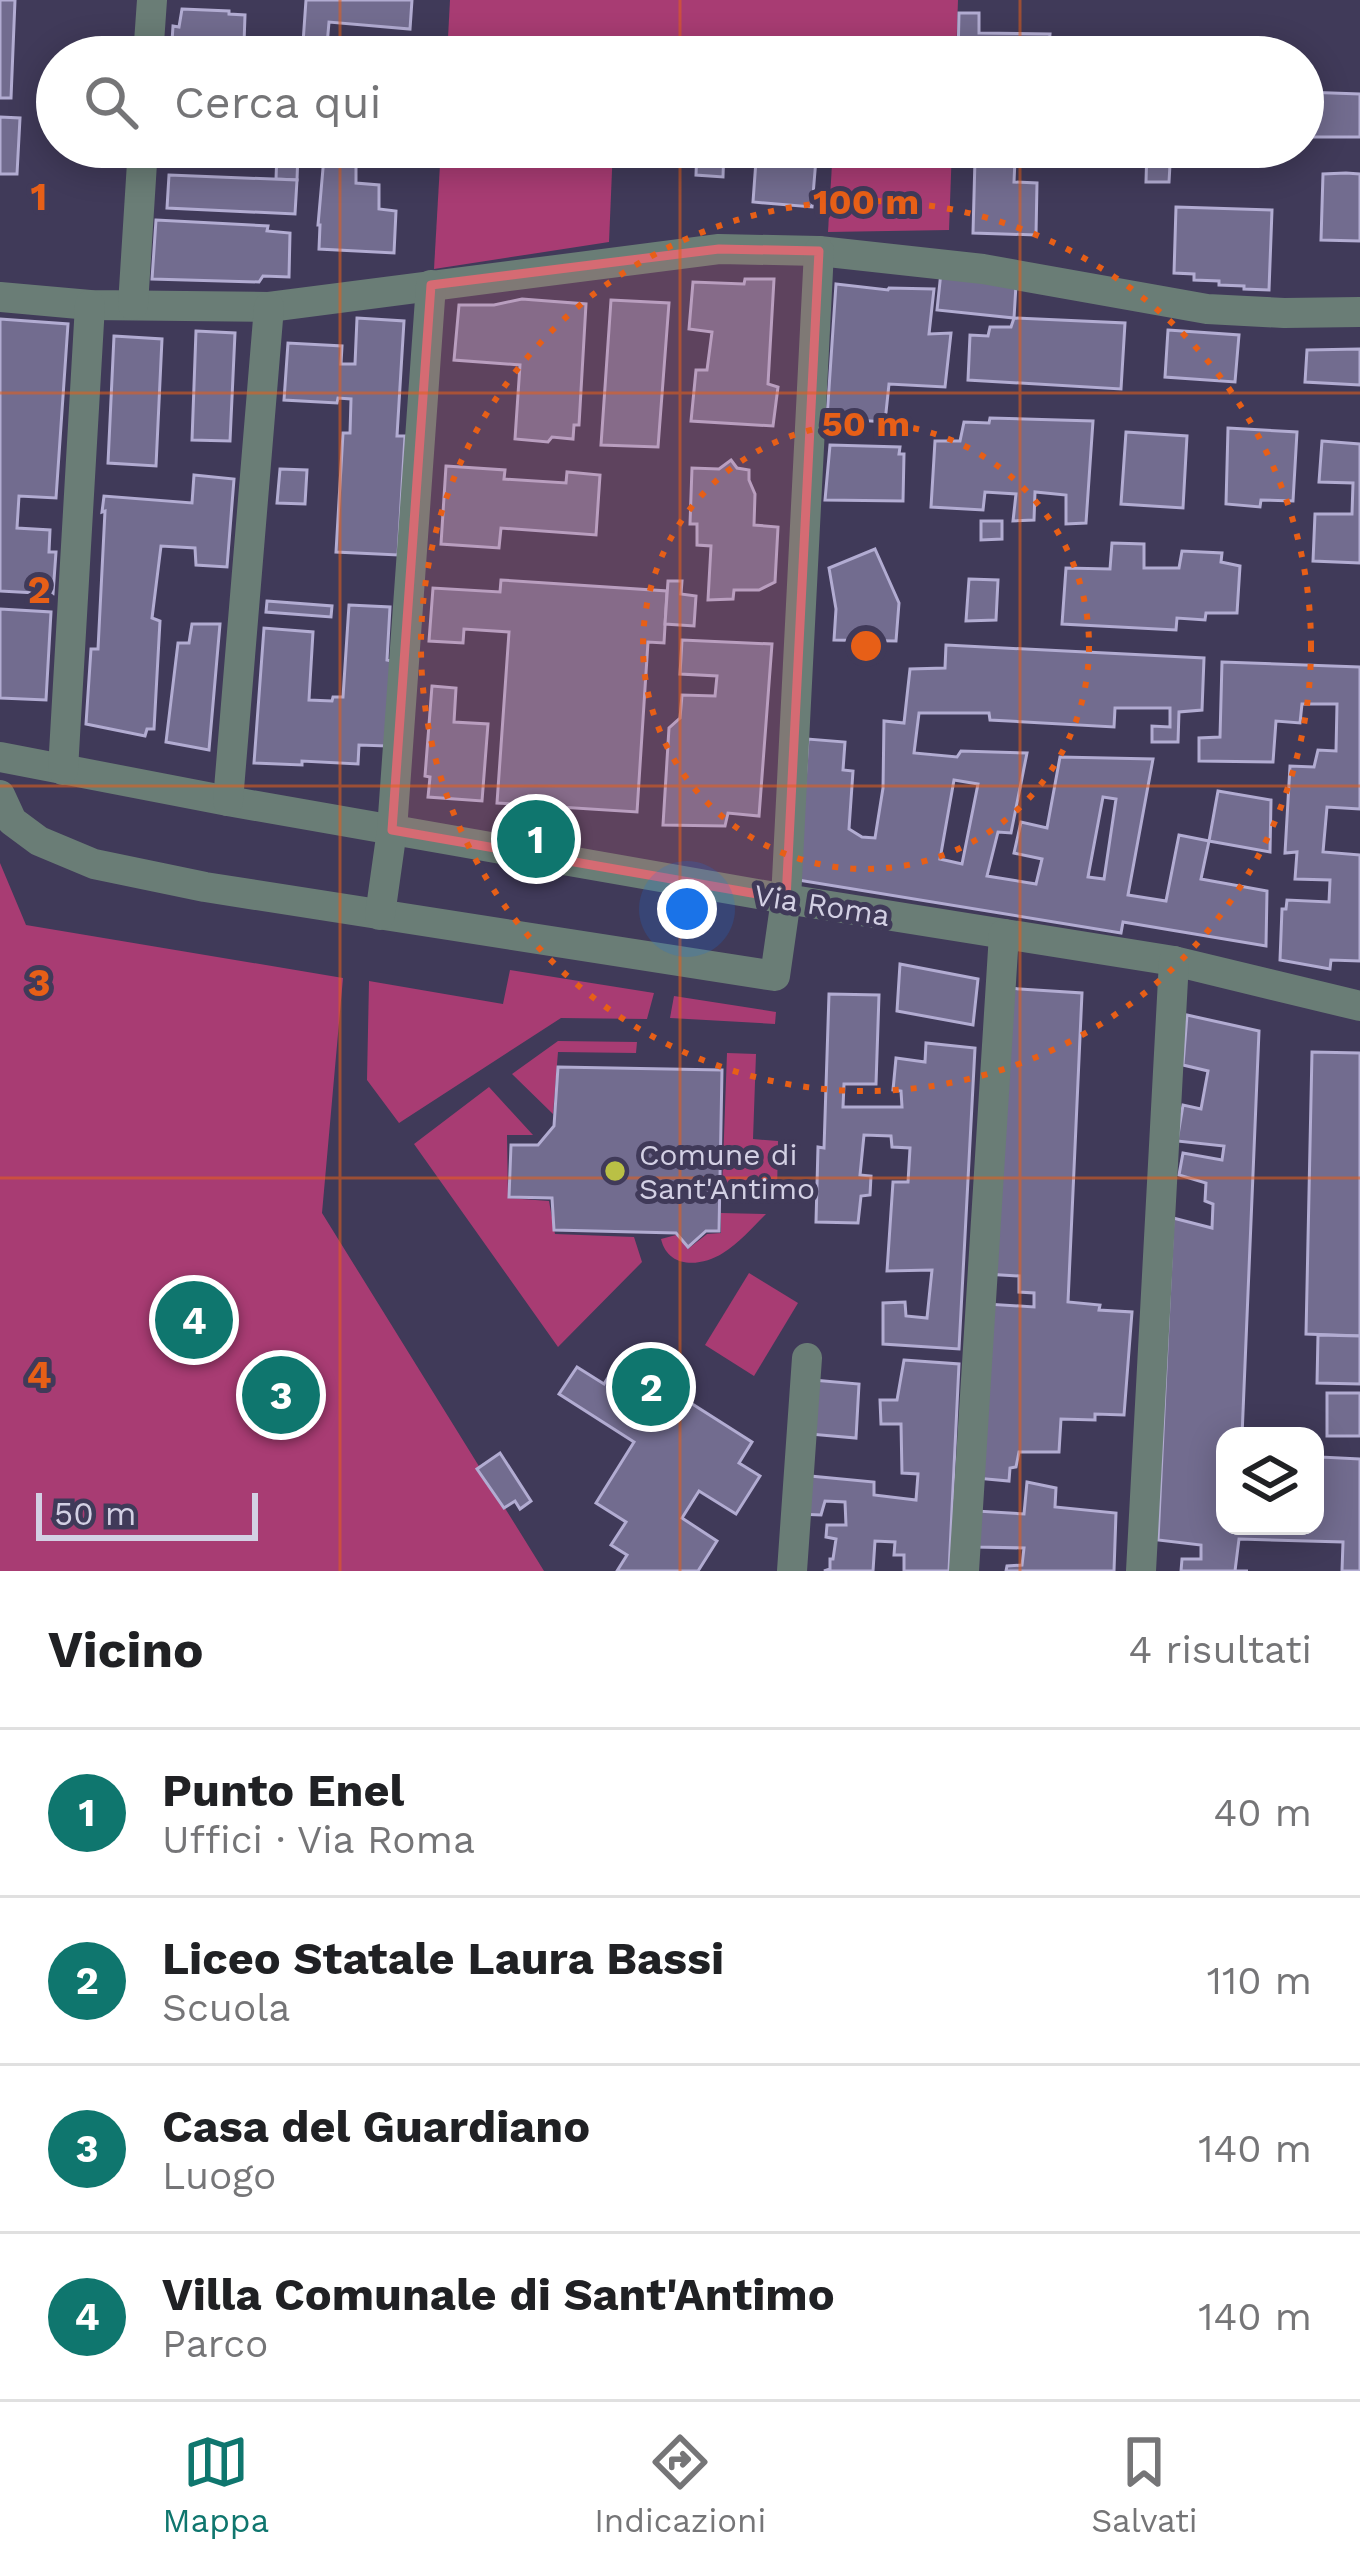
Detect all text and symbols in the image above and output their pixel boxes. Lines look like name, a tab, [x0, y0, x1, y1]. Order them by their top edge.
search box	[36, 36, 1324, 168]
icon: search	[78, 69, 144, 135]
text: Cerca qui	[174, 76, 381, 129]
text: 1	[31, 174, 47, 219]
text: 100 m	[813, 181, 919, 223]
text: 50 m	[822, 403, 910, 445]
text: 2	[27, 567, 51, 612]
centre of rings	[845, 625, 887, 667]
pin: 1	[497, 794, 575, 884]
street label: Via Roma	[752, 877, 892, 933]
your location	[657, 879, 717, 939]
text: 3	[27, 960, 51, 1005]
place label: Comune di Sant'Antimo	[639, 1137, 815, 1206]
marker: Comune di Sant'Antimo	[602, 1158, 628, 1184]
pin: 4	[155, 1275, 233, 1365]
pin: 2	[612, 1342, 690, 1432]
pin: 3	[242, 1350, 320, 1440]
text: 4	[26, 1352, 52, 1397]
map controls	[1216, 1427, 1324, 1535]
button: layers	[1216, 1427, 1324, 1535]
scale bar	[36, 1487, 258, 1540]
text: 50 m	[54, 1494, 136, 1533]
text: Vicino	[48, 1620, 204, 1679]
text: 4 risultati	[1128, 1627, 1312, 1672]
text: Punto Enel	[162, 1764, 404, 1817]
text: 1	[79, 1790, 95, 1835]
text: 40 m	[1213, 1790, 1312, 1835]
text: Uffici · Via Roma	[162, 1817, 475, 1862]
text: Liceo Statale Laura Bassi	[162, 1932, 724, 1985]
text: 2	[75, 1958, 99, 2003]
text: 110 m	[1207, 1958, 1312, 2003]
text: Scuola	[162, 1985, 290, 2030]
text: Casa del Guardiano	[162, 2100, 590, 2153]
text: 3	[75, 2126, 99, 2171]
text: 140 m	[1198, 2126, 1312, 2171]
text: Luogo	[162, 2153, 277, 2198]
text: Villa Comunale di Sant'Antimo	[162, 2268, 835, 2321]
text: 4	[74, 2294, 100, 2339]
text: 140 m	[1198, 2294, 1312, 2339]
text: Parco	[162, 2321, 268, 2366]
tab: Mappa	[162, 2429, 269, 2540]
tab: Indicazioni	[594, 2429, 766, 2540]
tab: Salvati	[1091, 2429, 1198, 2540]

